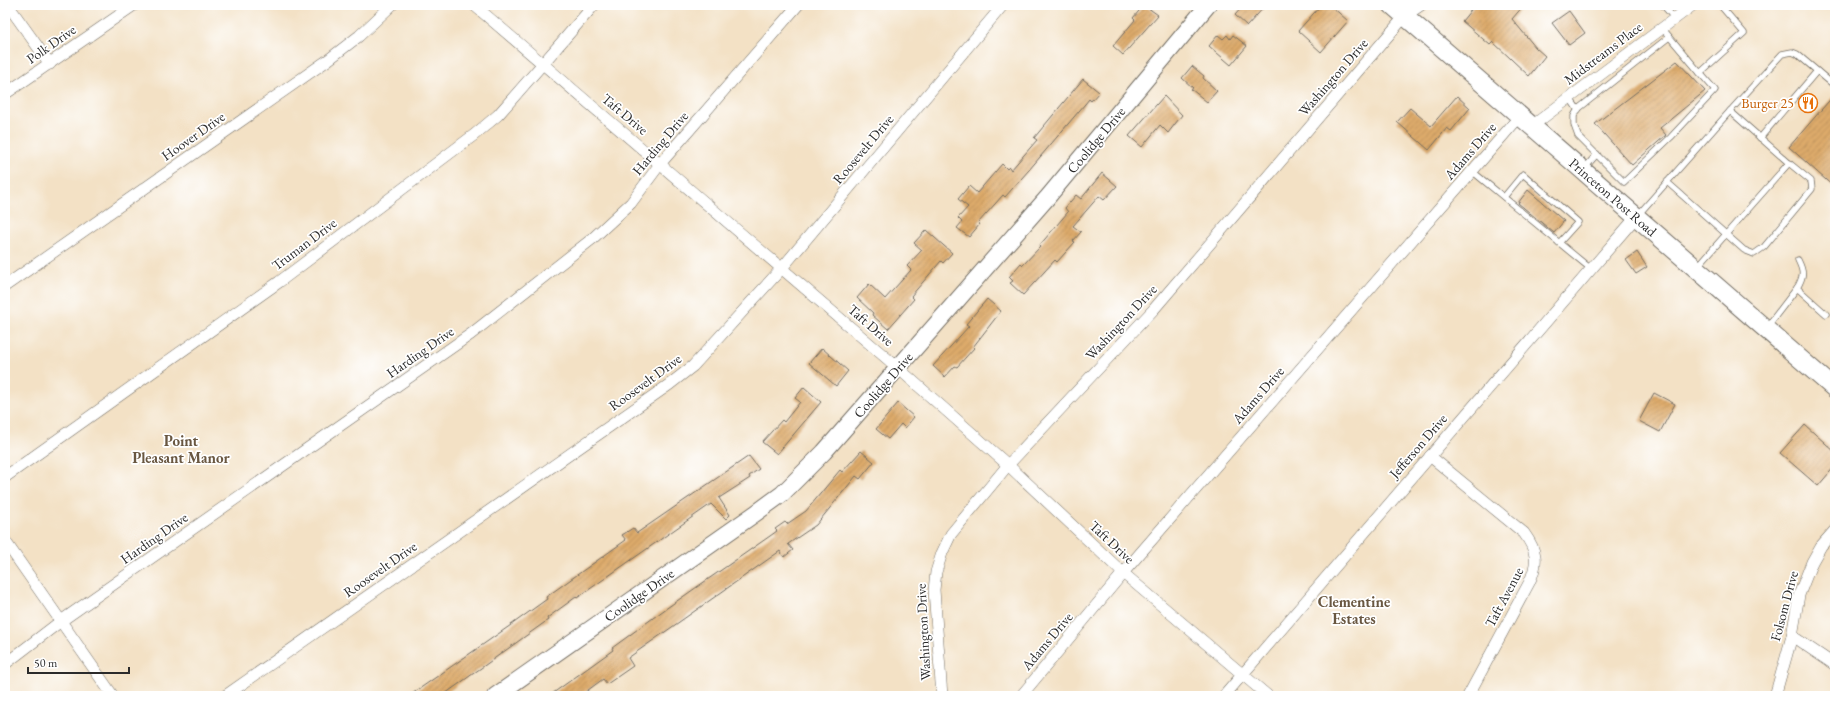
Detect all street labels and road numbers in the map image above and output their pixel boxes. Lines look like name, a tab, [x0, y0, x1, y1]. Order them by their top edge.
street label: Midstreams Place	[1560, 17, 1646, 88]
street label: Polk Drive	[23, 20, 80, 68]
street label: Washington Drive	[1294, 34, 1372, 120]
street label: Taft Drive	[598, 89, 652, 139]
street label: Coolidge Drive	[1063, 103, 1130, 177]
street label: Hoover Drive	[158, 107, 229, 164]
street label: Harding Drive	[628, 107, 692, 179]
street label: Roosevelt Drive	[829, 110, 898, 188]
street label: Adams Drive	[1439, 118, 1500, 184]
street label: Princeton Post Road	[1565, 154, 1661, 241]
street label: Truman Drive	[268, 213, 340, 274]
street label: Washington Drive	[1081, 280, 1161, 364]
street label: Taft Drive	[844, 300, 898, 350]
street label: Harding Drive	[383, 322, 458, 382]
street label: Coolidge Drive	[849, 348, 917, 422]
street label: Roosevelt Drive	[605, 349, 685, 414]
street label: Adams Drive	[1227, 362, 1288, 428]
street label: Jefferson Drive	[1384, 410, 1451, 483]
street label: Harding Drive	[117, 508, 192, 568]
street label: Taft Drive	[1086, 517, 1139, 568]
street label: Roosevelt Drive	[340, 537, 421, 601]
street label: Taft Avenue	[1481, 563, 1528, 630]
street label: Coolidge Drive	[600, 564, 678, 626]
street label: Folsom Drive	[1766, 568, 1802, 643]
street label: Washington Drive	[911, 583, 935, 681]
street label: Adams Drive	[1017, 608, 1077, 675]

